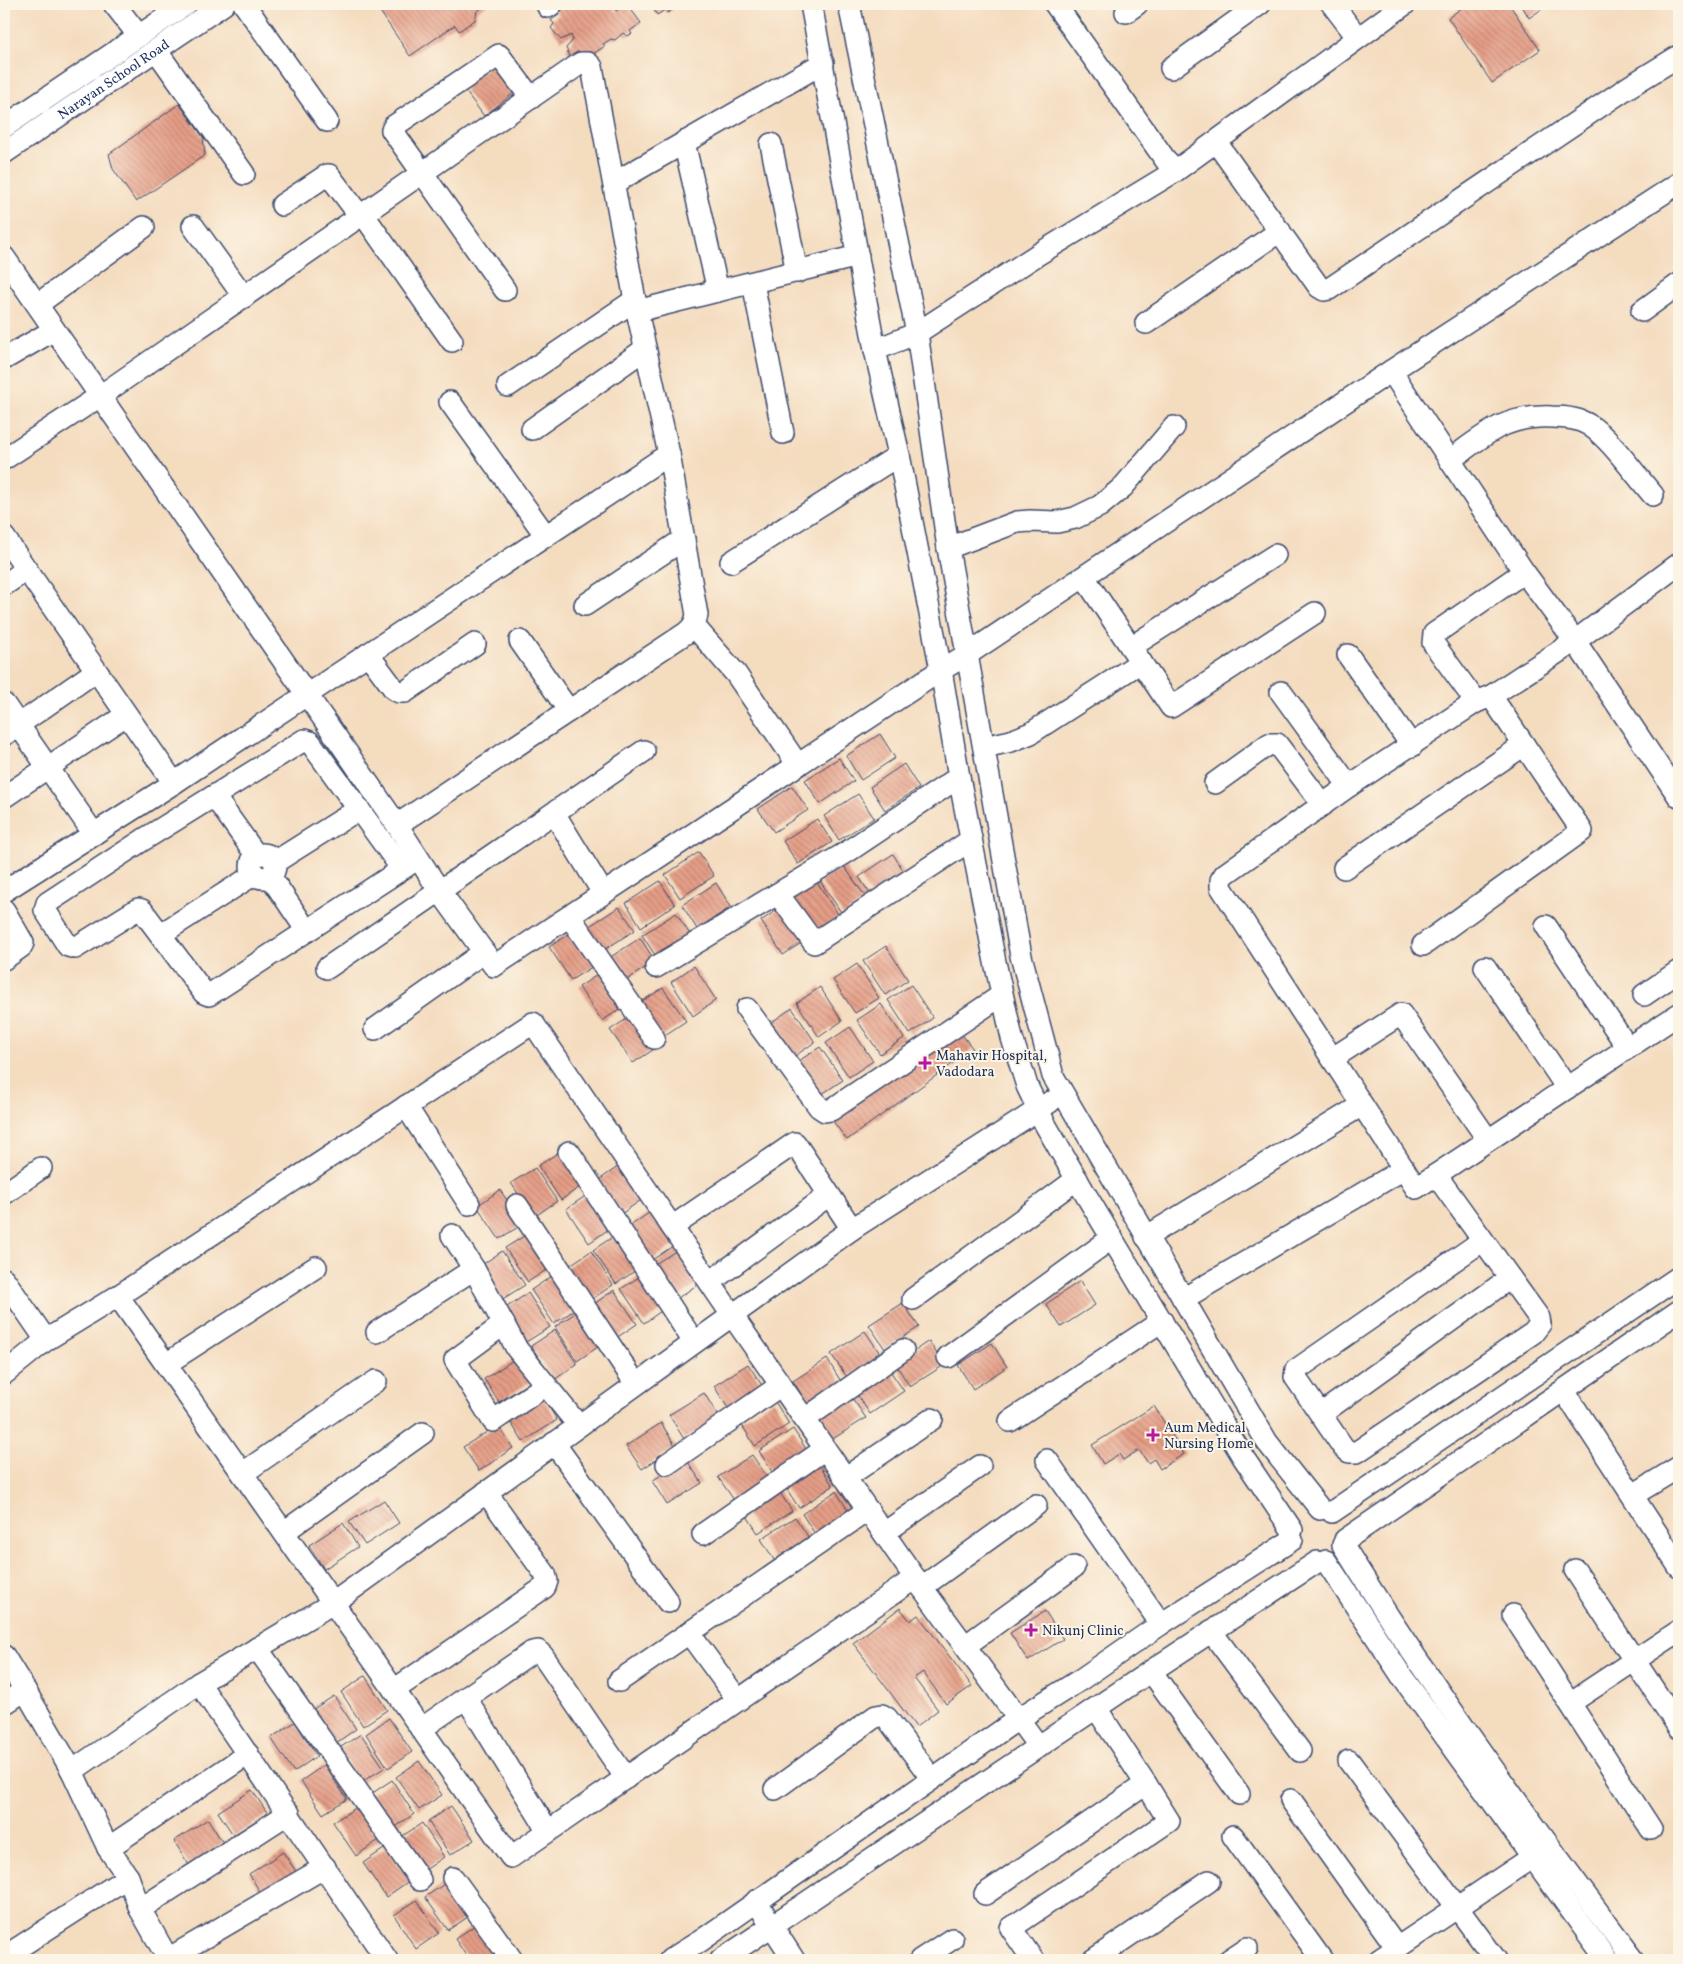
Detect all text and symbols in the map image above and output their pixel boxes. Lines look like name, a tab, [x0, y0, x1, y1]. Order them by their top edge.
street label: Narayan School Road	[55, 36, 174, 125]
place label: Mahavir Hospital, Vadodara	[936, 1047, 1047, 1082]
marker: Mahavir Hospital, Vadodara	[918, 1056, 932, 1070]
place label: Aum Medical Nursing Home	[1164, 1419, 1254, 1454]
marker: Aum Medical Nursing Home	[1146, 1428, 1160, 1442]
place label: Nikunj Clinic	[1042, 1622, 1124, 1641]
marker: Nikunj Clinic	[1024, 1623, 1038, 1637]

